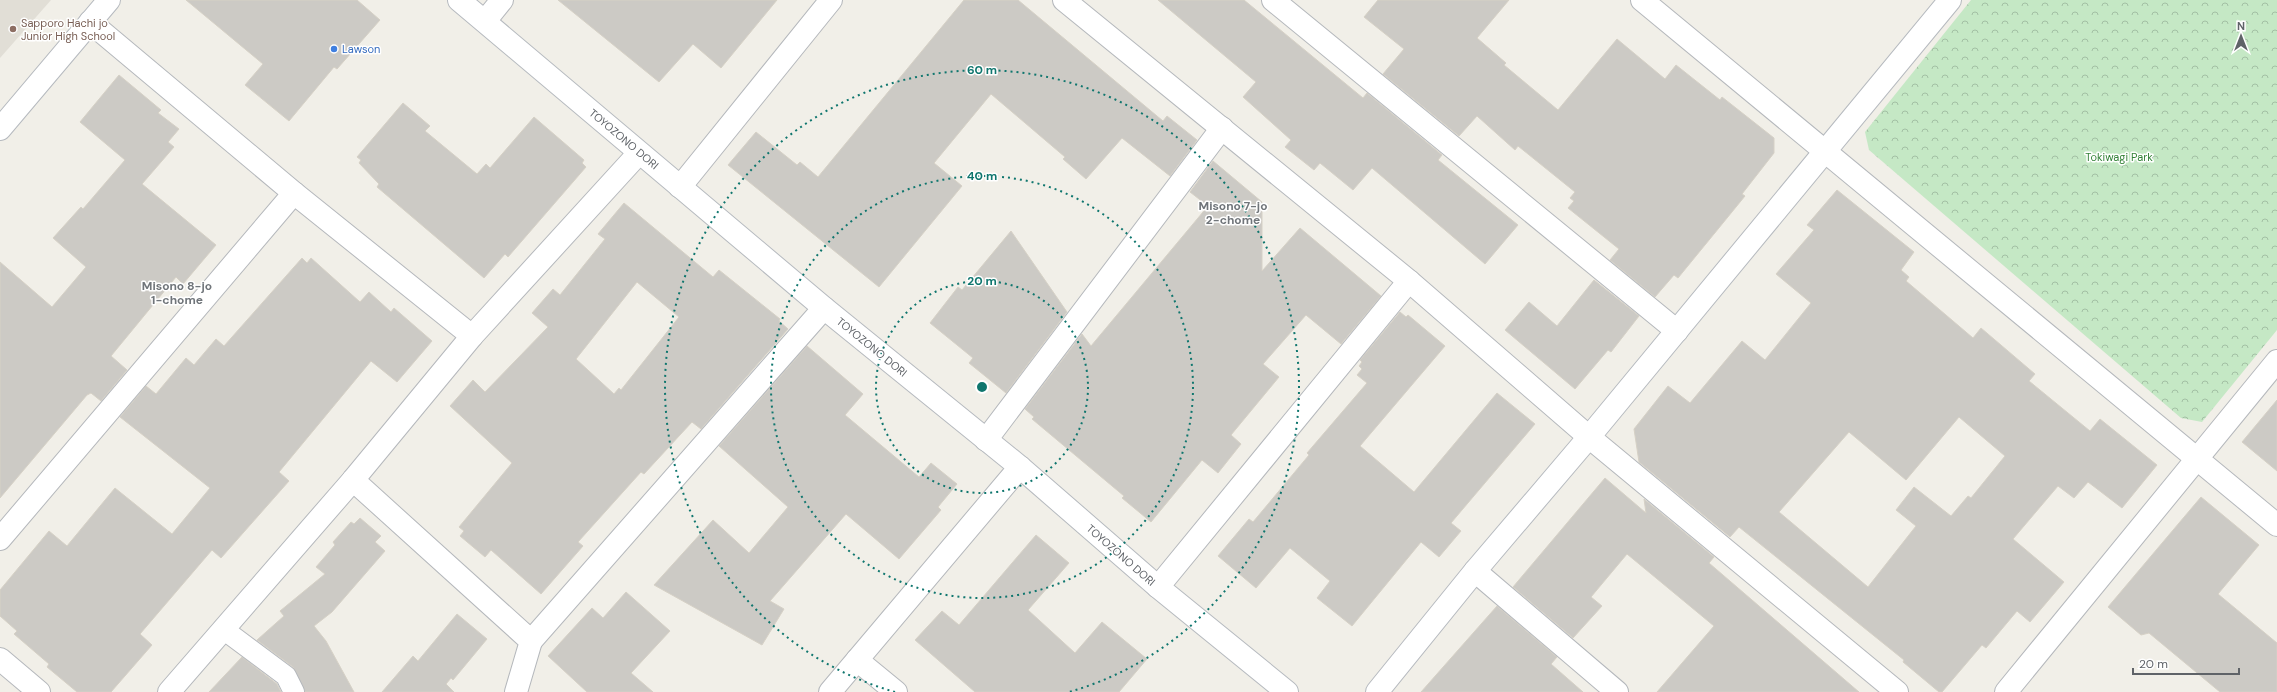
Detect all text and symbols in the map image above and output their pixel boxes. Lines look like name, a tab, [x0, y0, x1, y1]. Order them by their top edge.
place label: Sapporo Hachi jo Junior High School	[21, 16, 115, 43]
north arrow	[2221, 16, 2261, 56]
text: N	[2237, 19, 2245, 33]
marker: Sapporo Hachi jo Junior High School	[8, 24, 18, 34]
place label: Lawson	[342, 42, 380, 56]
marker: Lawson	[329, 44, 339, 54]
text: 60 m	[967, 62, 997, 78]
street label: TOYOZONO DORI	[586, 106, 662, 172]
park label: Tokiwagi Park	[2085, 150, 2153, 164]
text: 40 m	[967, 168, 997, 184]
district label: Misono 7-jo 2-chome	[1199, 198, 1267, 228]
text: 20 m	[967, 273, 997, 289]
district label: Misono 8-jo 1-chome	[142, 278, 212, 308]
street label: TOYOZONO DORI	[834, 314, 910, 380]
centre of rings	[975, 380, 989, 394]
street label: TOYOZONO DORI	[1084, 521, 1158, 589]
scale bar	[2133, 650, 2239, 676]
text: 20 m	[2139, 656, 2168, 672]

